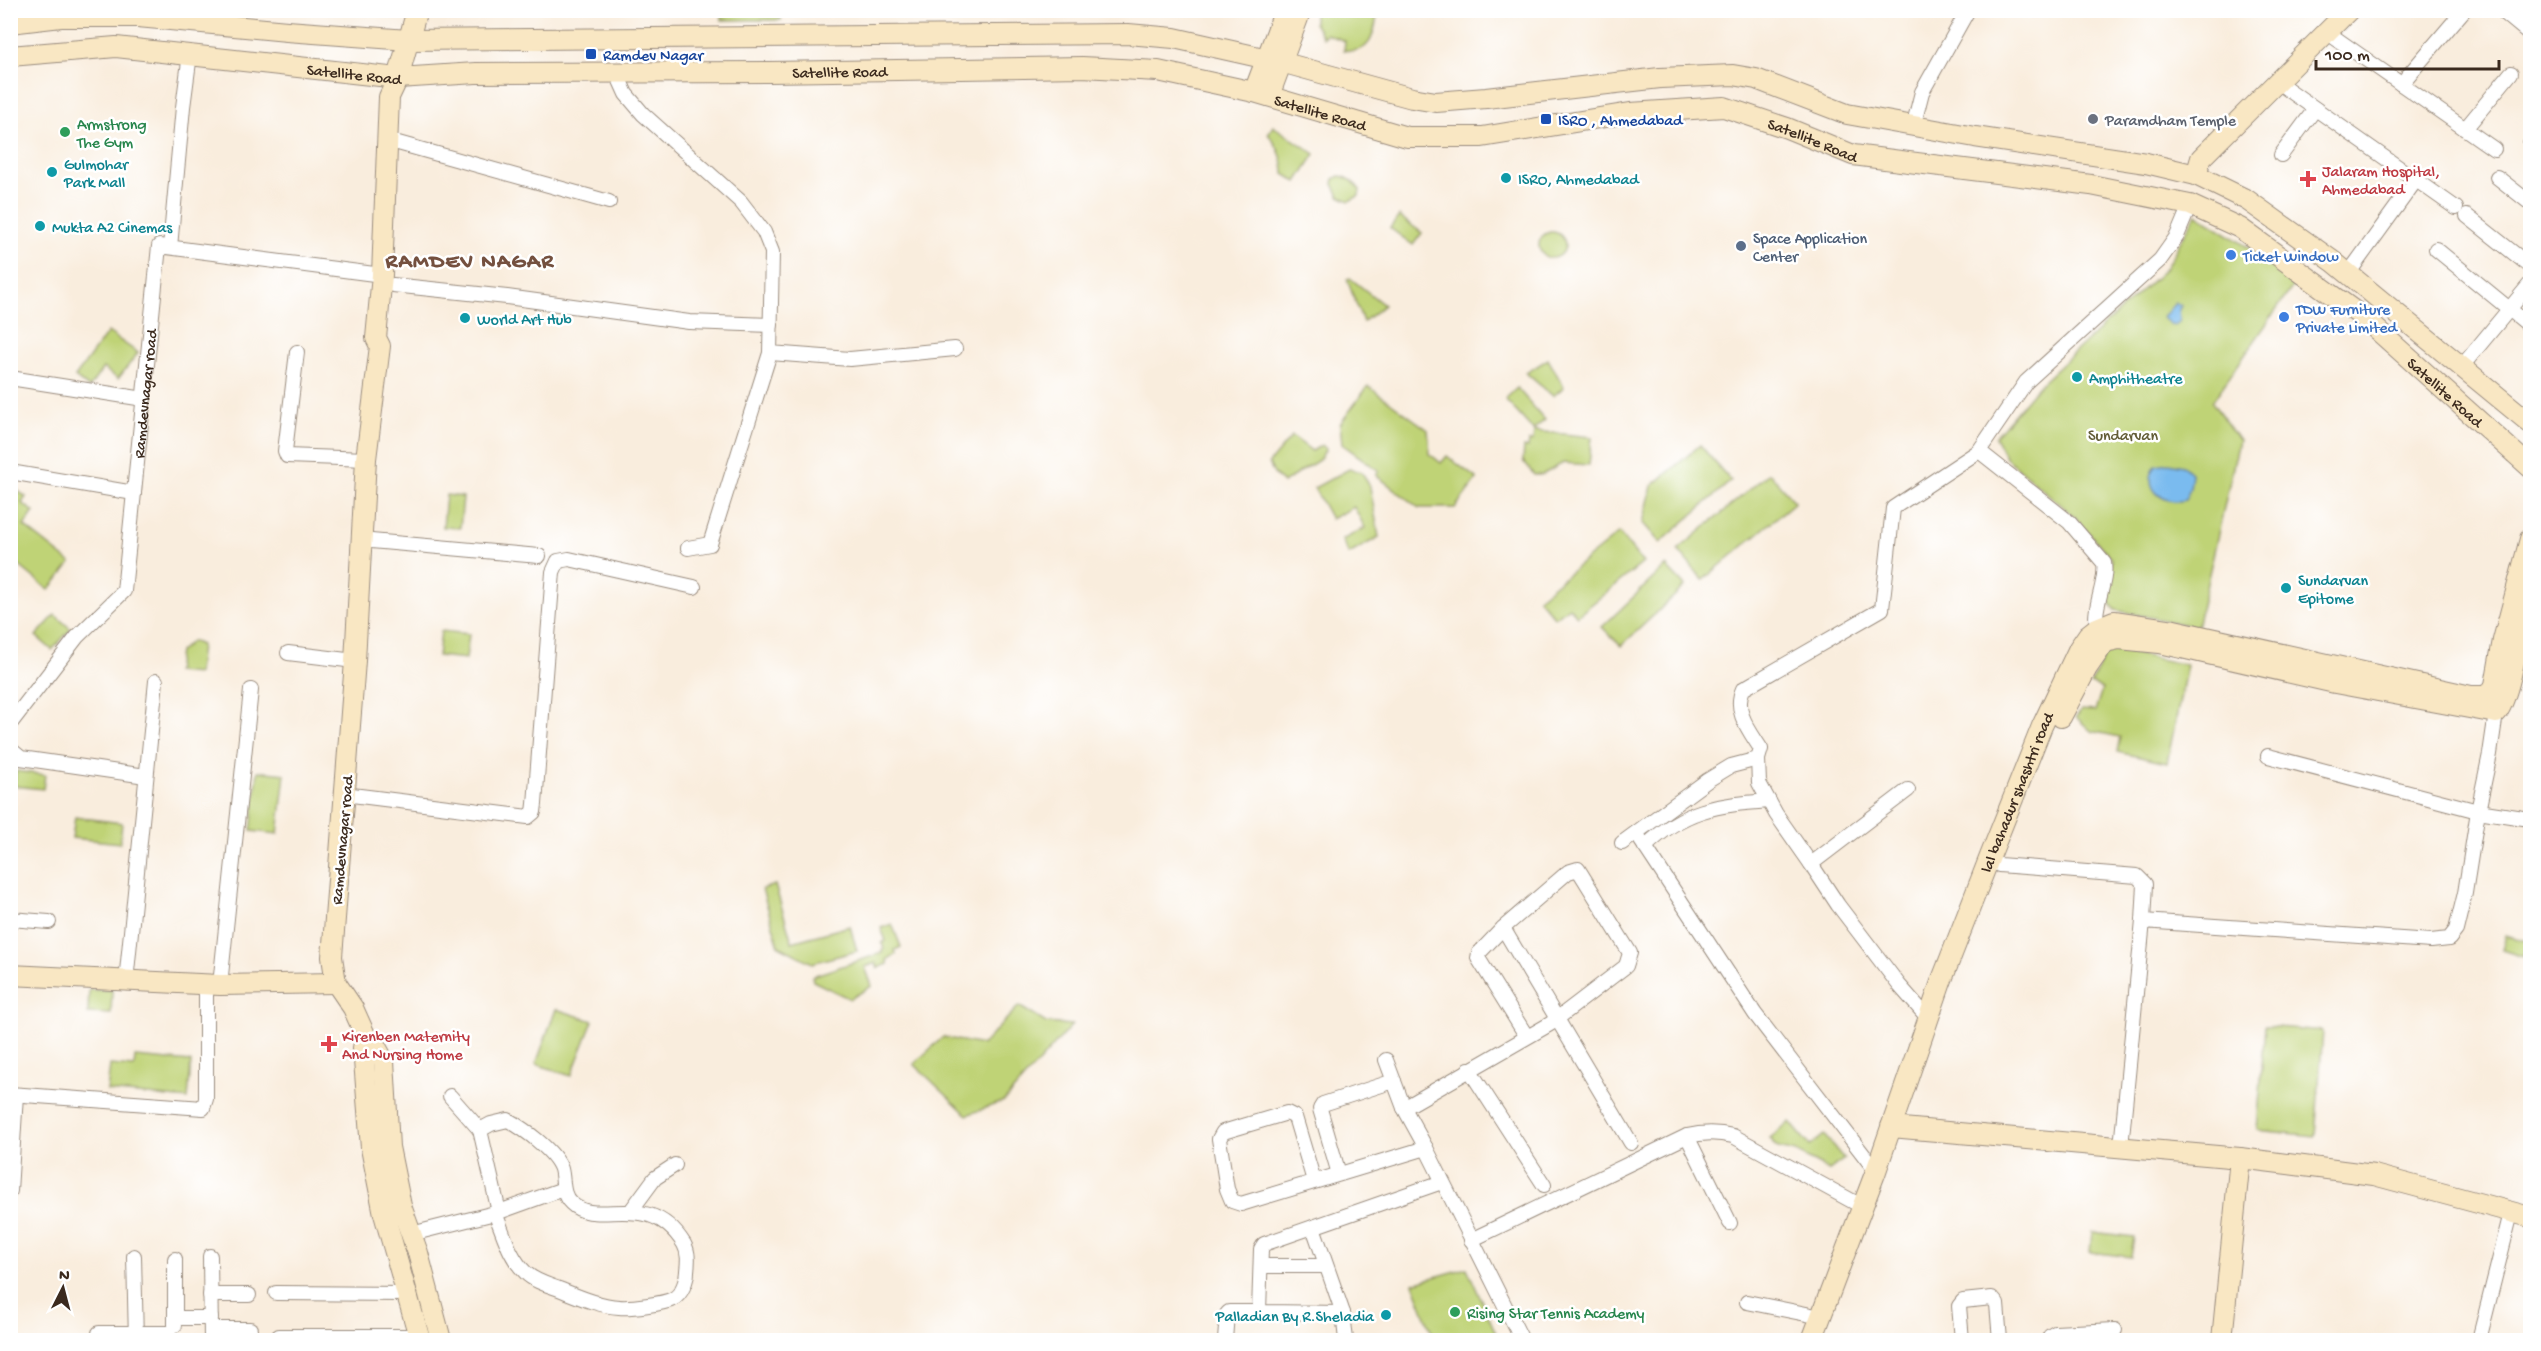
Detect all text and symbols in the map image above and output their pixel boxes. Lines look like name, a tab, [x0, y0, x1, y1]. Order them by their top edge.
scale bar	[2316, 33, 2499, 71]
text: 100 m	[2324, 46, 2370, 67]
marker: Ramdev Nagar	[584, 47, 598, 61]
place label: Ramdev Nagar	[603, 48, 704, 67]
street label: Satellite Road	[305, 62, 404, 91]
street label: Satellite Road	[792, 64, 889, 85]
street label: Satellite Road	[1271, 92, 1369, 138]
marker: ISRO , Ahmedabad	[1539, 112, 1553, 126]
marker: Paramdham Temple	[2086, 112, 2100, 126]
place label: ISRO , Ahmedabad	[1558, 113, 1684, 132]
place label: Paramdham Temple	[2104, 113, 2237, 132]
street label: Satellite Road	[1765, 116, 1861, 169]
place label: Armstrong The Gym	[76, 117, 147, 154]
marker: Armstrong The Gym	[58, 125, 72, 139]
place label: Gulmohar Park Mall	[63, 157, 129, 194]
place label: Jalaram Hospital, Ahmedabad	[2322, 164, 2440, 201]
marker: Gulmohar Park Mall	[45, 165, 59, 179]
marker: Jalaram Hospital, Ahmedabad	[2299, 170, 2317, 188]
marker: ISRO, Ahmedabad	[1499, 171, 1513, 185]
place label: ISRO, Ahmedabad	[1518, 172, 1640, 191]
marker: Mukta A2 Cinemas	[33, 219, 47, 233]
place label: Mukta A2 Cinemas	[52, 220, 173, 239]
place label: Space Application Center	[1753, 231, 1867, 268]
marker: Space Application Center	[1734, 239, 1748, 253]
marker: Ticket Window	[2224, 248, 2238, 262]
place label: Ticket Window	[2242, 249, 2339, 268]
district label: RAMDEV NAGAR	[385, 250, 554, 276]
place label: TDW Furniture Private Limited	[2295, 302, 2398, 339]
marker: TDW Furniture Private Limited	[2277, 310, 2291, 324]
marker: World Art Hub	[458, 311, 472, 325]
place label: World Art Hub	[477, 312, 572, 331]
street label: Ramdevnagar road	[132, 327, 164, 459]
street label: Satellite Road	[2402, 355, 2486, 434]
marker: Amphitheatre	[2070, 370, 2084, 384]
place label: Amphitheatre	[2089, 371, 2183, 390]
park label: Sundarvan	[2088, 428, 2158, 447]
place label: Sundarvan Epitome	[2298, 573, 2368, 610]
marker: Sundarvan Epitome	[2279, 581, 2293, 595]
street label: lal bahadur shashtri road	[1979, 709, 2061, 876]
street label: Ramdevnagar road	[329, 773, 360, 906]
place label: Kirenben Maternity And Nursing Home	[342, 1029, 470, 1066]
marker: Kirenben Maternity And Nursing Home	[320, 1035, 338, 1053]
north arrow	[33, 1258, 93, 1318]
text: N	[58, 1267, 71, 1287]
marker: Rising Star Tennis Academy	[1448, 1305, 1462, 1319]
place label: Rising Star Tennis Academy	[1467, 1306, 1645, 1325]
marker: Palladian By R.Sheladia	[1379, 1308, 1393, 1322]
place label: Palladian By R.Sheladia	[1215, 1309, 1375, 1328]

